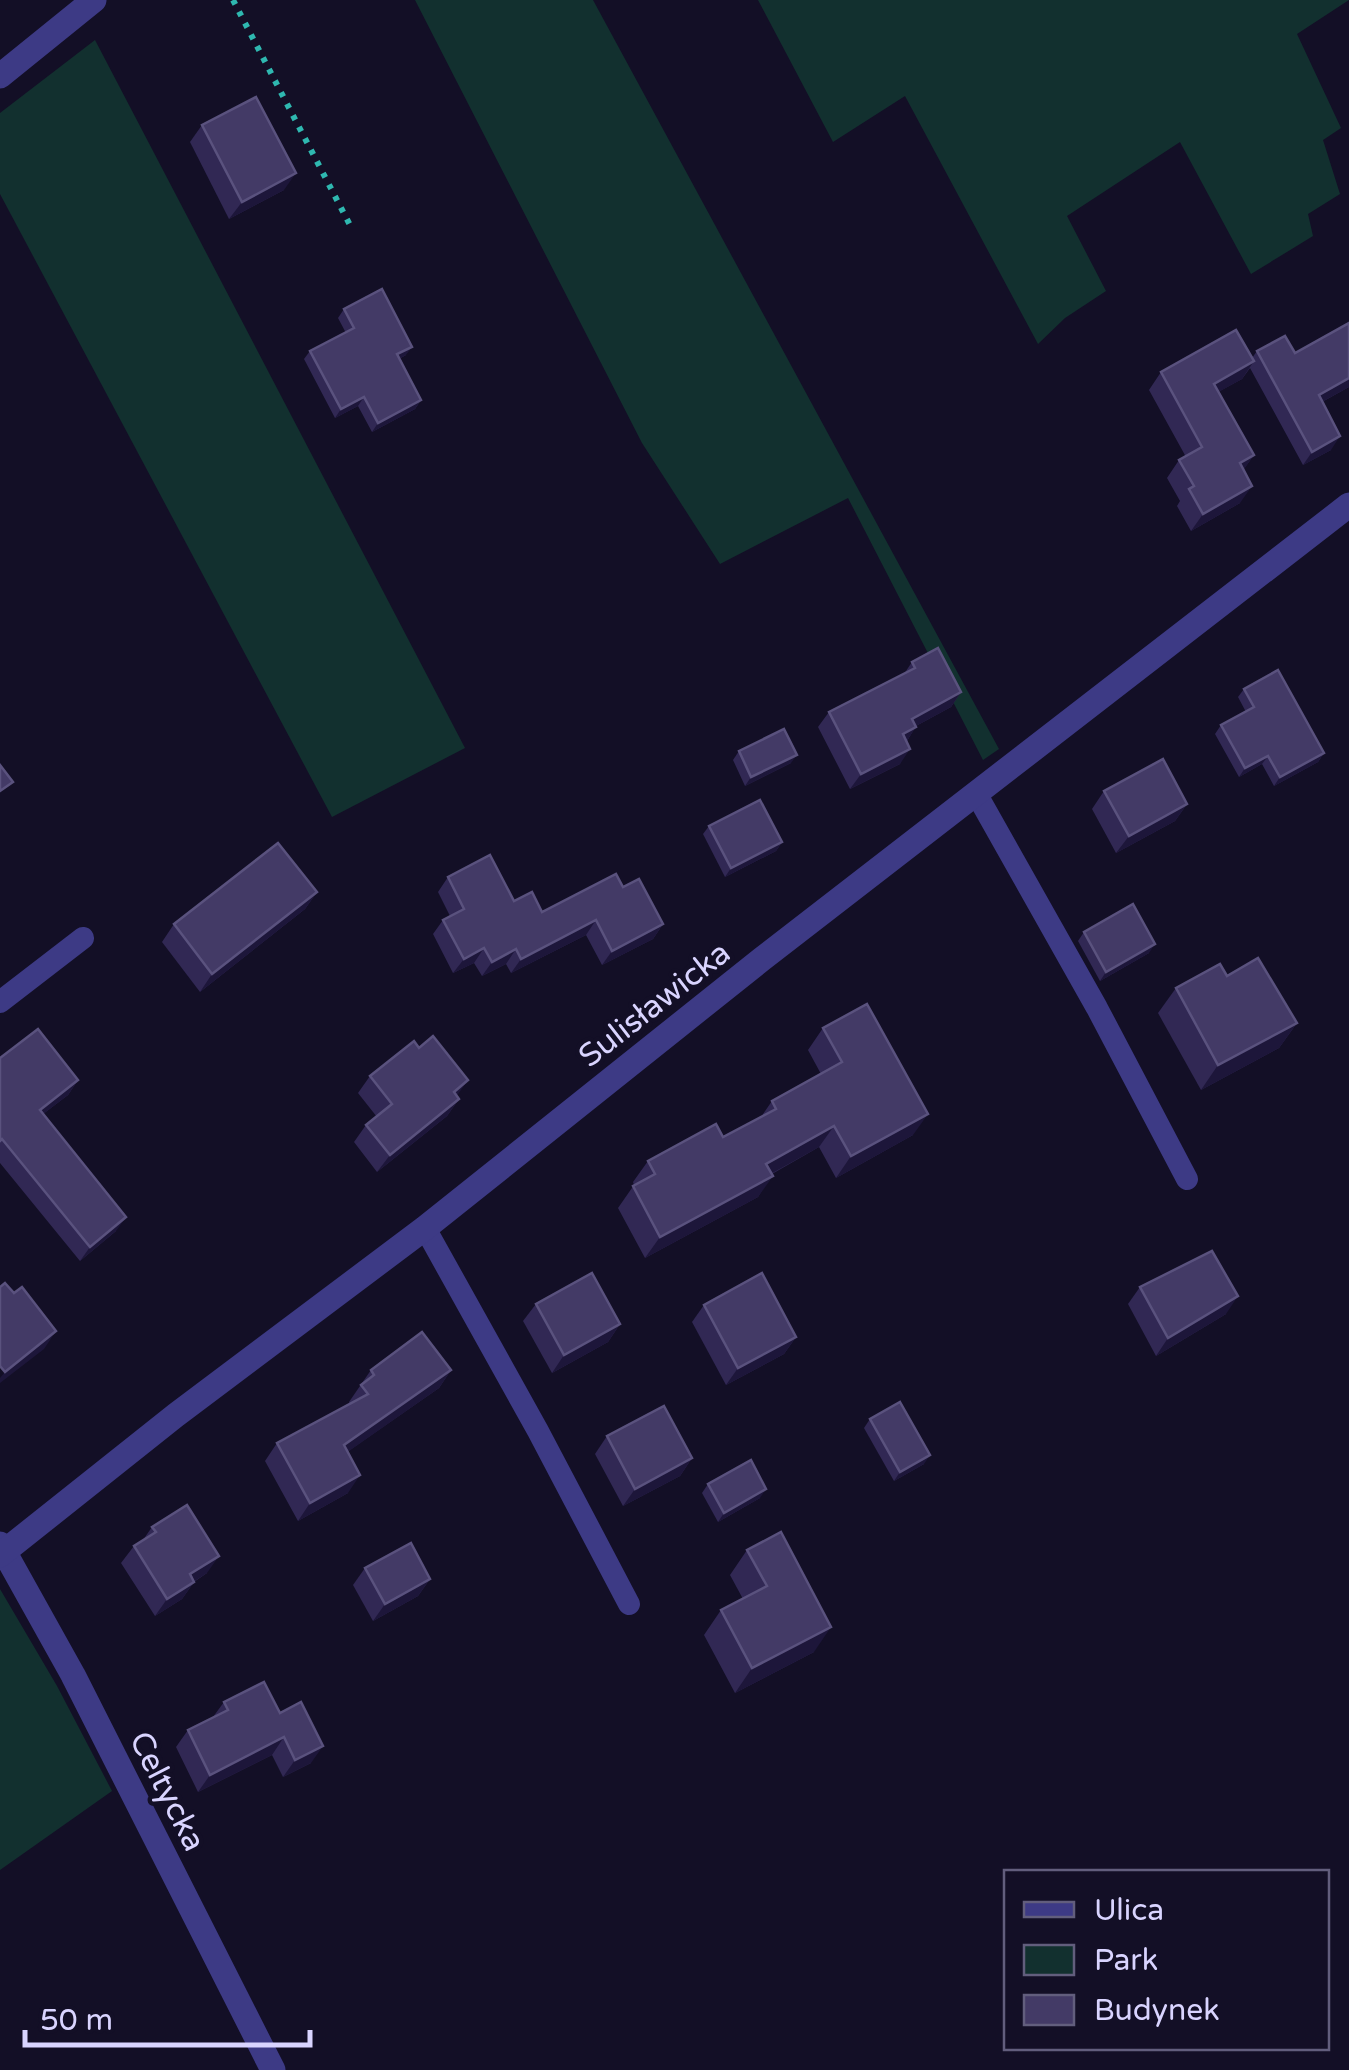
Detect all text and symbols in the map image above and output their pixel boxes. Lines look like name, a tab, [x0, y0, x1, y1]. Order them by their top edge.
street label: Sulisławicka	[571, 934, 738, 1076]
street label: Celtycka	[121, 1725, 213, 1858]
legend	[1004, 1870, 1329, 2050]
text: Ulica	[1094, 1892, 1164, 1929]
text: Park	[1094, 1942, 1158, 1979]
scale bar	[25, 1985, 310, 2047]
text: Budynek	[1094, 1992, 1220, 2029]
text: 50 m	[40, 2002, 113, 2039]

